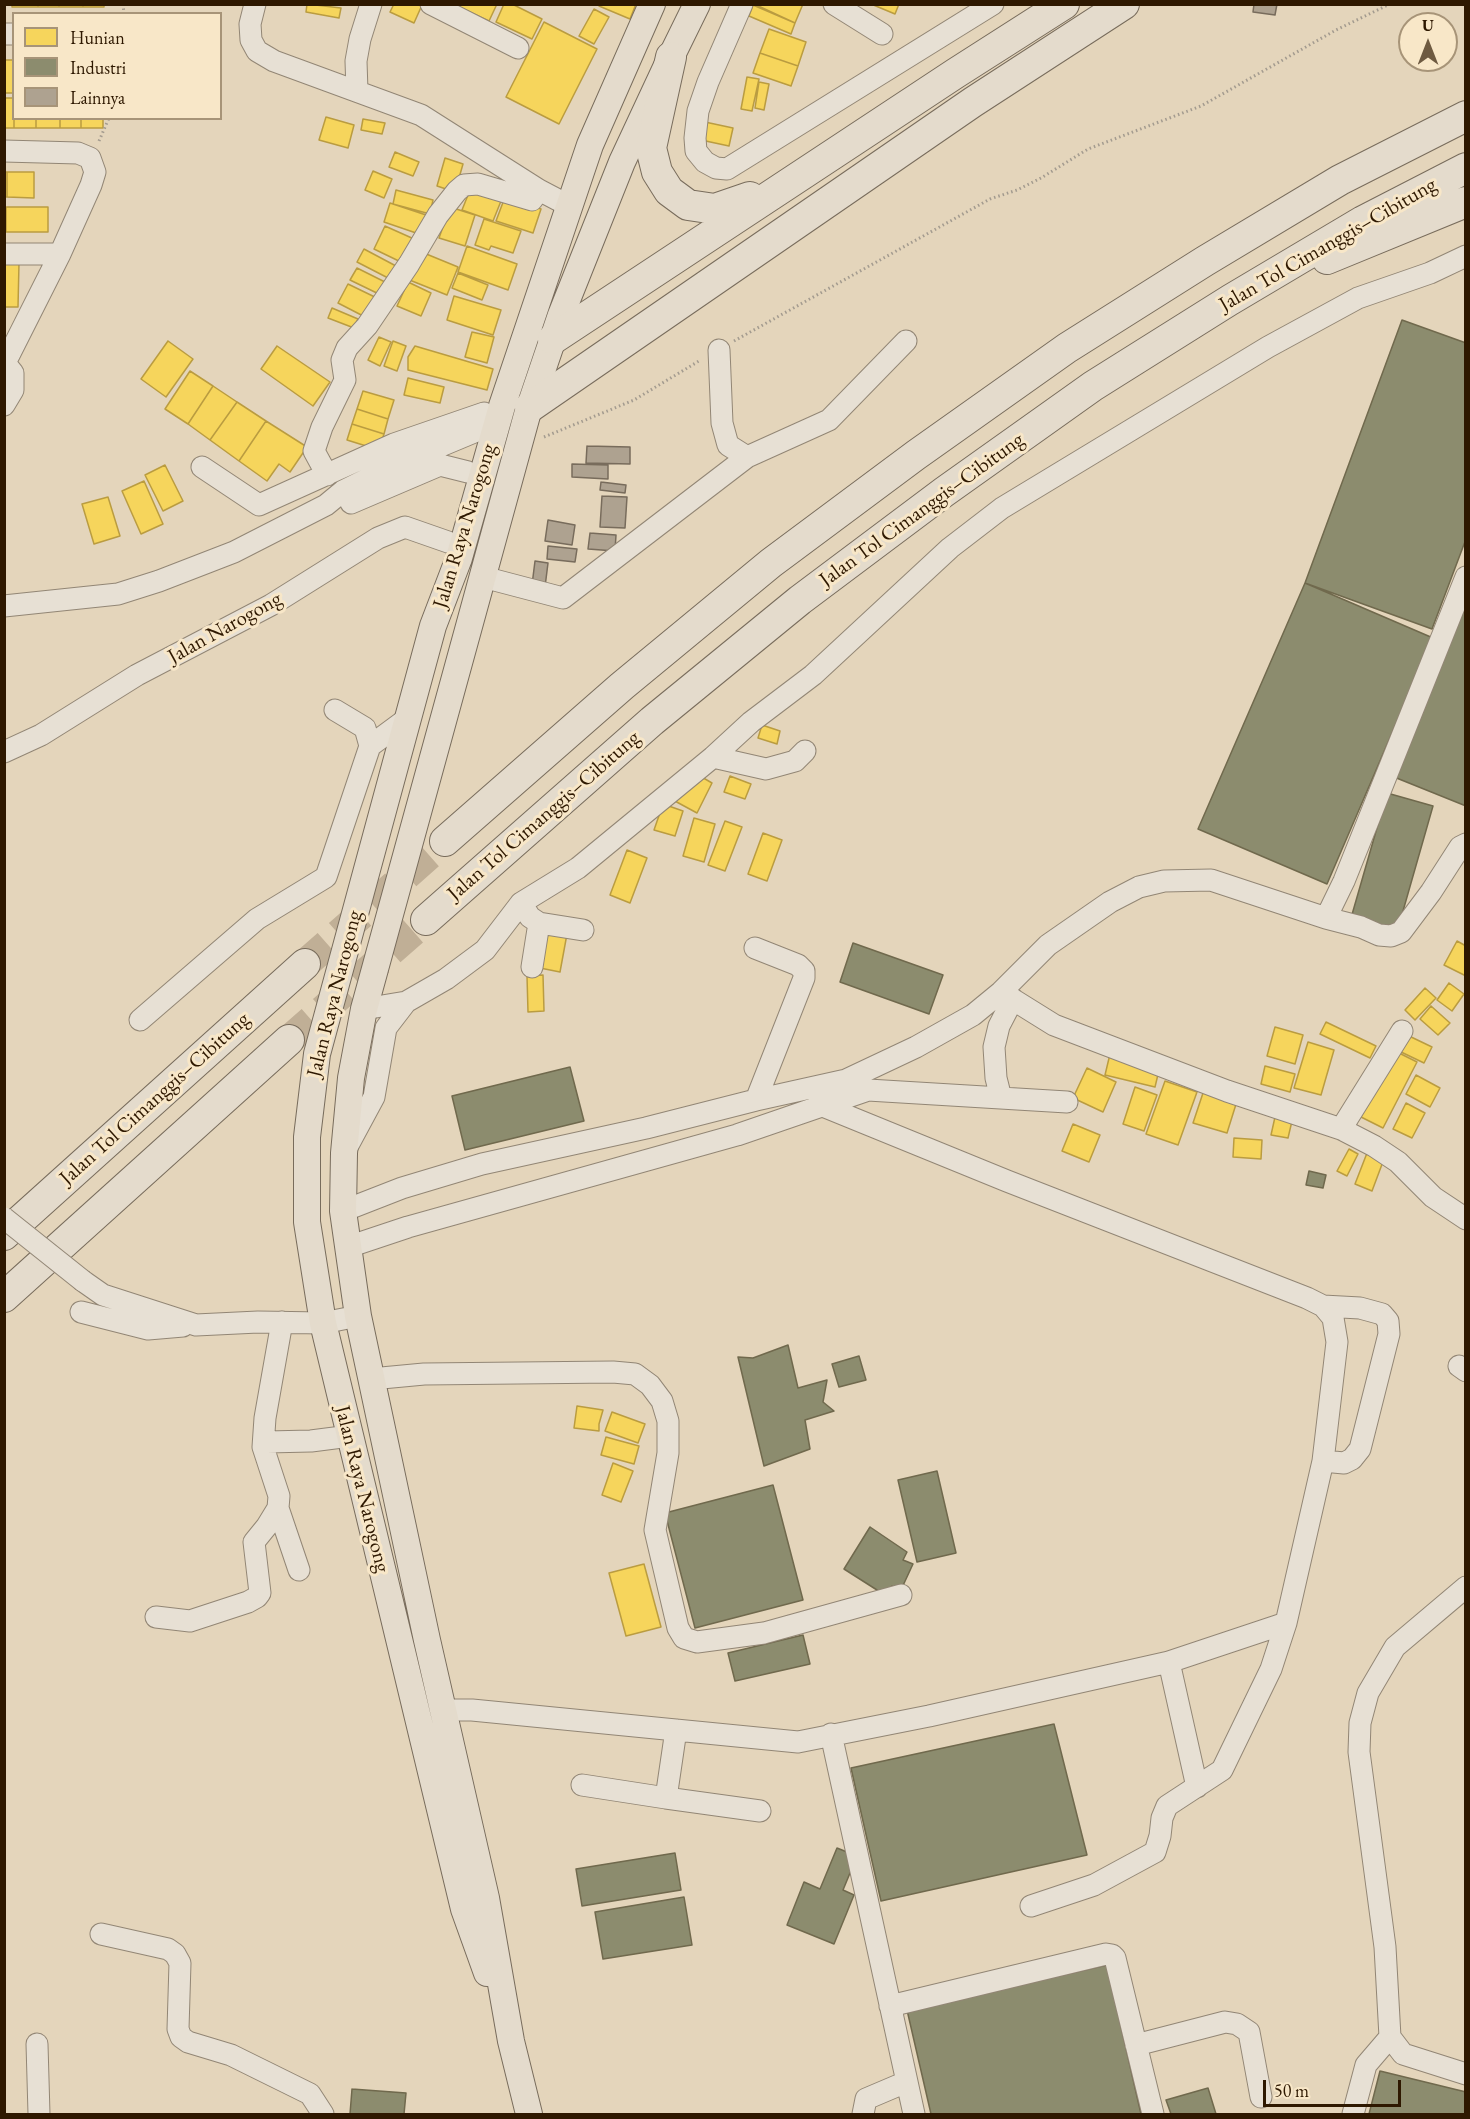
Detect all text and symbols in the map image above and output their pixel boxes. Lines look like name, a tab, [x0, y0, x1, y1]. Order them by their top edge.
legend	[12, 12, 222, 120]
north arrow	[1398, 12, 1458, 72]
text: U	[1422, 15, 1434, 36]
text: Hunian	[70, 26, 125, 49]
text: Industri	[70, 56, 126, 79]
text: Lainnya	[70, 86, 125, 109]
street label: Jalan Tol Cimanggis–Cibitung	[1215, 172, 1441, 318]
street label: Jalan Tol Cimanggis–Cibitung	[815, 427, 1029, 593]
street label: Jalan Raya Narogong	[428, 441, 502, 611]
street label: Jalan Narogong	[164, 586, 286, 670]
street label: Jalan Tol Cimanggis–Cibitung	[443, 725, 645, 907]
street label: Jalan Raya Narogong	[302, 908, 368, 1080]
street label: Jalan Tol Cimanggis–Cibitung	[55, 1007, 255, 1191]
street label: Jalan Raya Narogong	[329, 1403, 395, 1575]
scale bar	[1266, 2068, 1404, 2106]
text: 50 m	[1274, 2079, 1309, 2102]

